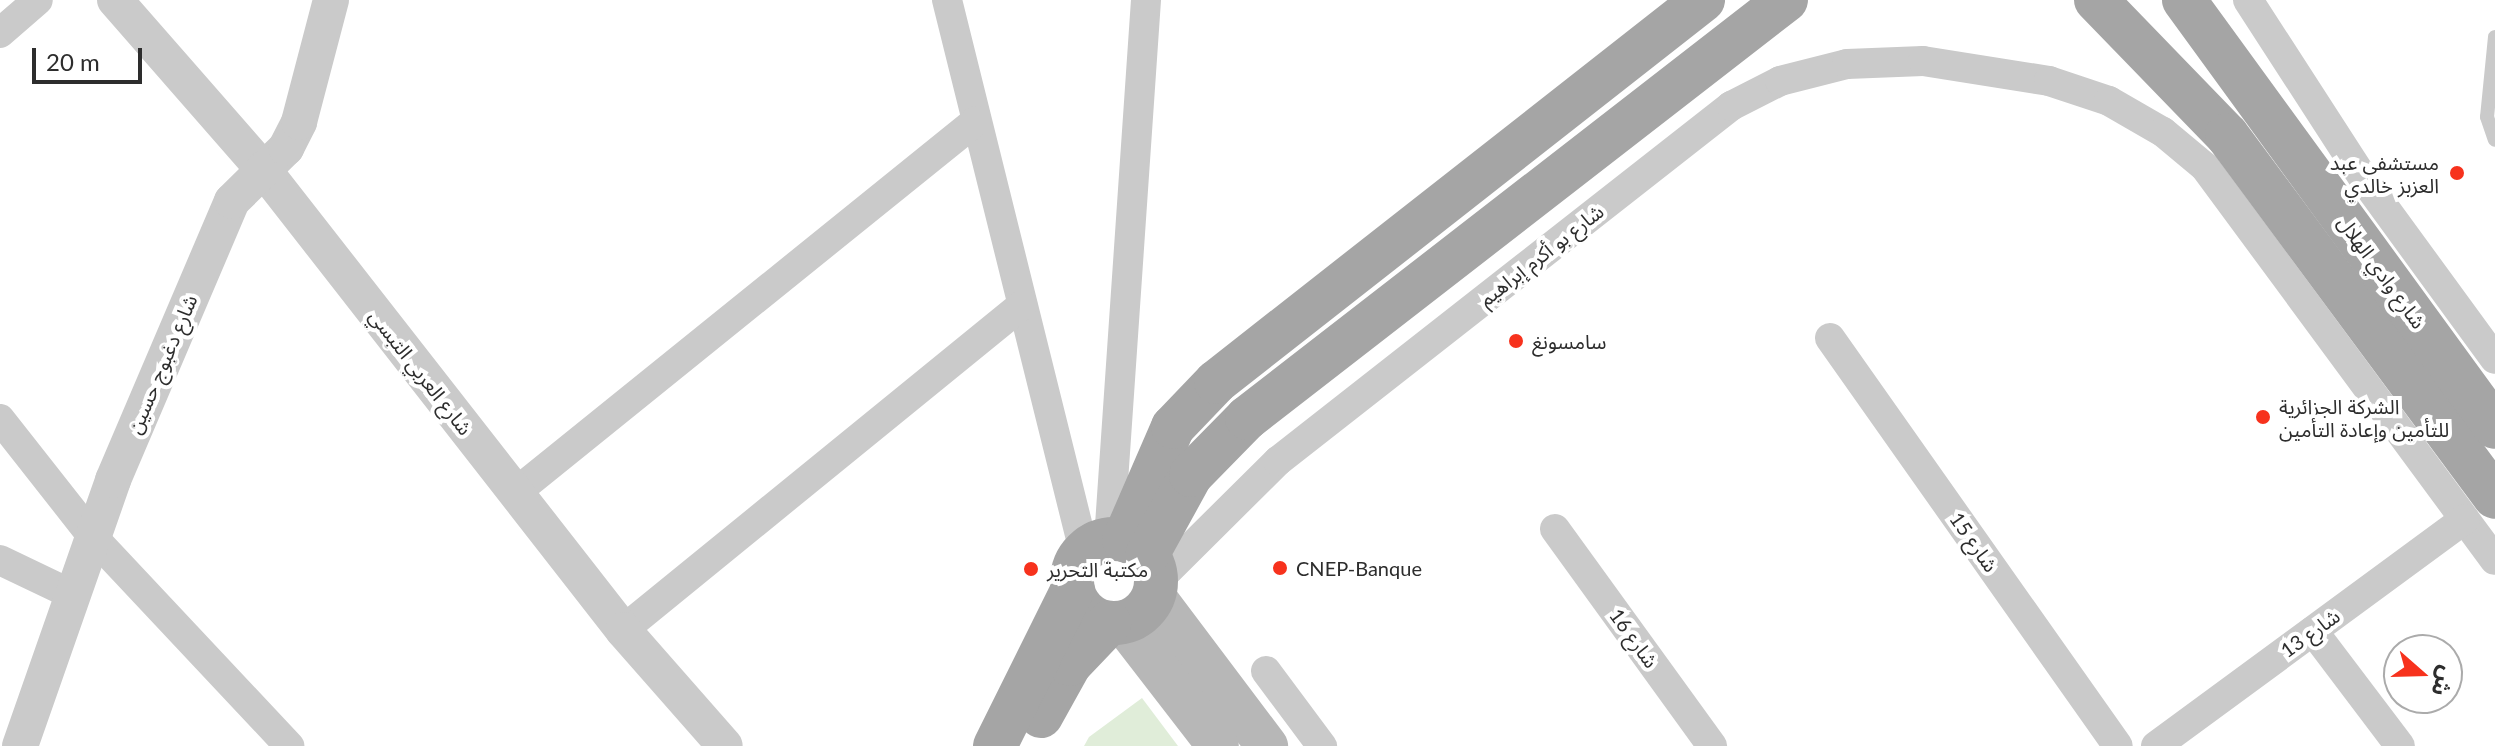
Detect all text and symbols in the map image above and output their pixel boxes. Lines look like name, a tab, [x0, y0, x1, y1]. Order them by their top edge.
scale bar	[36, 32, 146, 82]
text: 20 m	[46, 47, 100, 76]
place label: مستشفى عبد العزبز خالدي	[2330, 150, 2439, 197]
marker: مستشفى عبد العزبز خالدي	[2446, 162, 2468, 184]
street label: شارع بو أكرم إبراهيم	[1474, 199, 1608, 311]
street label: شارع وادي الهلال	[2333, 211, 2431, 333]
street label: شارع دغبوج حسين	[122, 291, 202, 437]
street label: شارع العربي التبسي	[364, 304, 478, 440]
place label: سامسونغ	[1532, 329, 1606, 353]
marker: سامسونغ	[1507, 332, 1525, 350]
place label: الشركة الجزائرية للتأمين وإعادة التأمين	[2279, 394, 2449, 441]
marker: الشركة الجزائرية للتأمين وإعادة التأمين	[2254, 408, 2272, 426]
street label: شارع 15	[1945, 508, 2003, 576]
place label: CNEP-Banque	[1296, 556, 1422, 580]
place label: مكتبة التحرير	[1047, 557, 1148, 581]
marker: CNEP-Banque	[1271, 559, 1289, 577]
marker: مكتبة التحرير	[1022, 560, 1040, 578]
street label: شارع 16	[1605, 604, 1663, 672]
street label: شارع 13	[2276, 604, 2344, 662]
north arrow	[2383, 634, 2463, 714]
text: ش	[2426, 663, 2462, 700]

